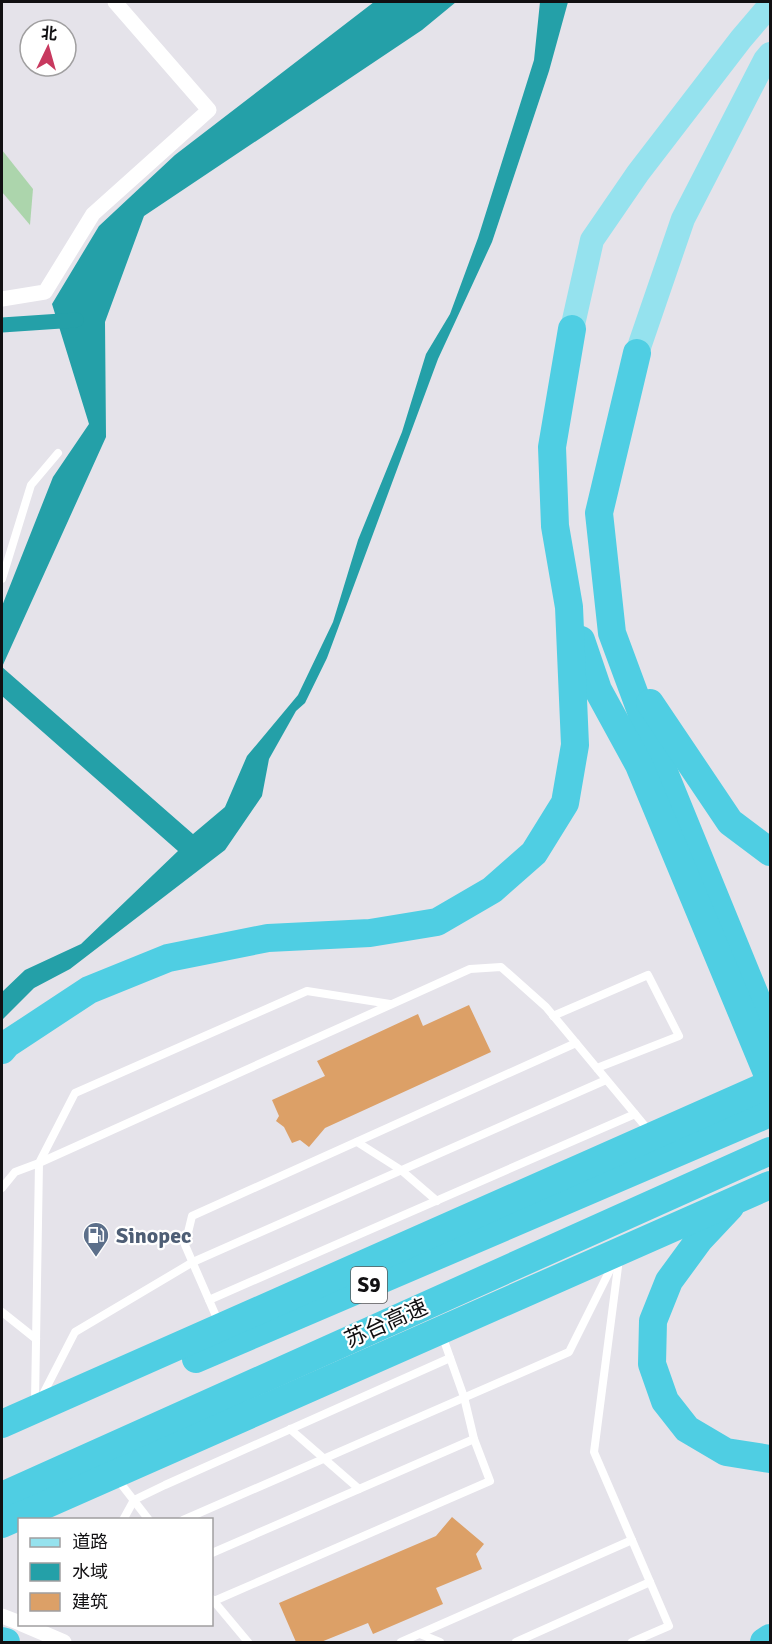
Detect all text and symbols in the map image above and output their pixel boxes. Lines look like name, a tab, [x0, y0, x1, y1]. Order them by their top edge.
north arrow	[18, 18, 78, 78]
text: 北	[40, 23, 58, 45]
fuel station icon: Sinopec	[81, 1220, 111, 1258]
place label: Sinopec	[116, 1222, 192, 1249]
road number: S9	[351, 1267, 387, 1303]
street label: 苏台高速	[340, 1293, 432, 1353]
legend	[18, 1518, 213, 1626]
text: 道路	[72, 1531, 108, 1553]
text: 水域	[72, 1561, 108, 1583]
text: 建筑	[72, 1591, 108, 1613]

